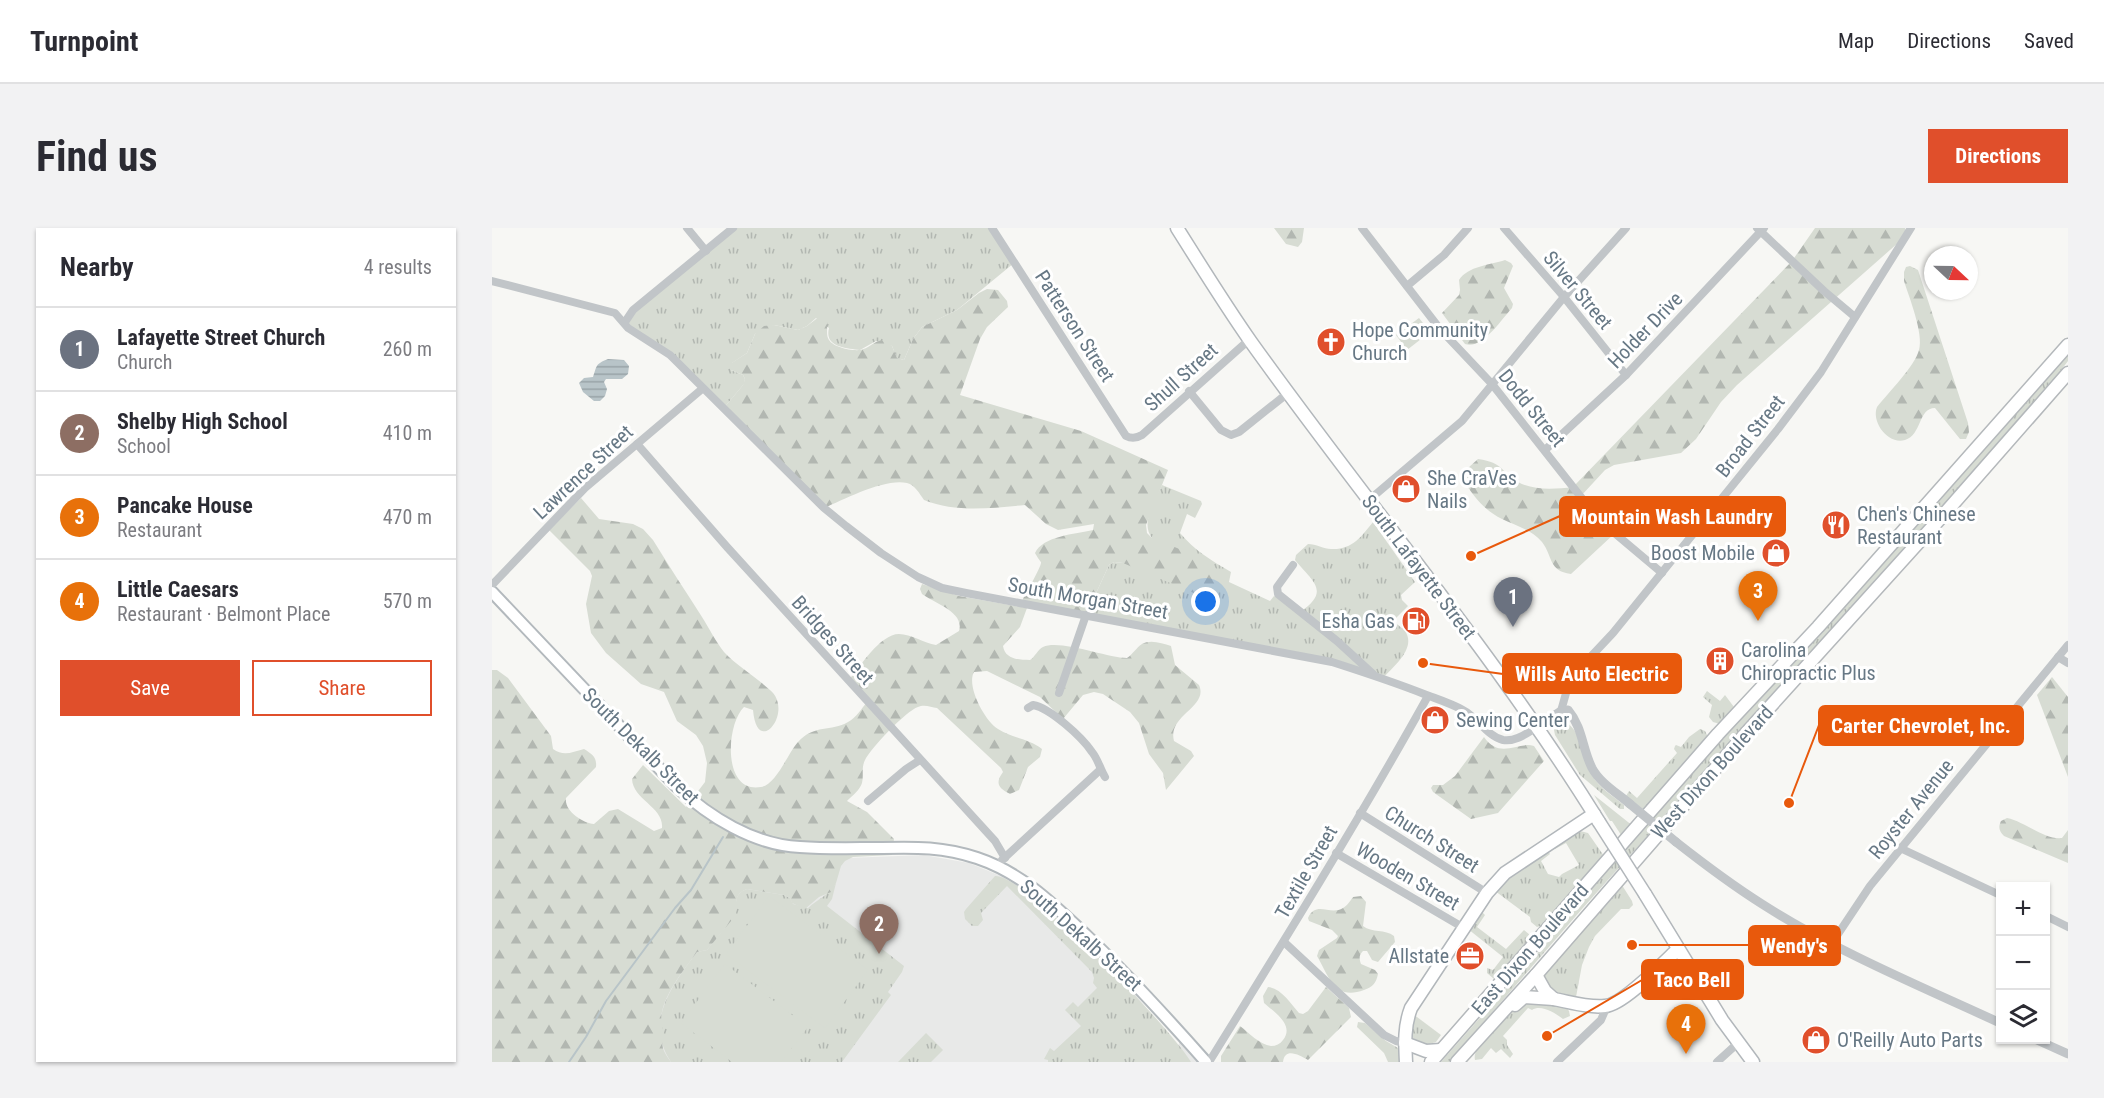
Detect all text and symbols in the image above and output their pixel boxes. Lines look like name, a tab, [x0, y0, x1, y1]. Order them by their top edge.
text: Turnpoint	[30, 25, 138, 58]
text: Map	[1838, 29, 1874, 53]
text: Directions	[1907, 29, 1991, 53]
text: Saved	[2024, 29, 2074, 53]
button: Directions	[1928, 129, 2068, 183]
text: Find us	[36, 132, 157, 181]
street label: Silver Street	[1538, 246, 1618, 334]
north arrow	[1924, 246, 1978, 300]
text: Nearby	[60, 252, 134, 282]
text: 4 results	[364, 255, 432, 279]
street label: Patterson Street	[1030, 266, 1120, 386]
street label: Holder Drive	[1603, 287, 1687, 373]
place label: Hope Community Church	[1352, 318, 1488, 365]
text: Lafayette Street Church	[117, 325, 325, 350]
church icon: Hope Community Church	[1315, 326, 1347, 358]
text: 1	[74, 337, 85, 361]
text: 260 m	[383, 337, 432, 361]
street label: Shull Street	[1139, 338, 1223, 416]
text: Church	[117, 350, 172, 374]
street label: Dodd Street	[1493, 364, 1571, 452]
street label: Broad Street	[1710, 390, 1790, 482]
text: Shelby High School	[117, 409, 288, 434]
street label: Lawrence Street	[528, 420, 638, 524]
text: 2	[74, 421, 85, 445]
text: 410 m	[383, 421, 432, 445]
text: School	[117, 434, 171, 458]
place label: She CraVes Nails	[1427, 466, 1517, 513]
shop icon: She CraVes Nails	[1390, 473, 1422, 505]
street label: South Lafayette Street	[1357, 490, 1481, 644]
text: Pancake House	[117, 493, 253, 518]
callout: Mountain Wash Laundry	[1560, 497, 1785, 536]
place label: Chen's Chinese Restaurant	[1857, 502, 1976, 549]
text: 3	[74, 505, 85, 529]
text: 470 m	[383, 505, 432, 529]
text: Mountain Wash Laundry	[1571, 505, 1773, 529]
restaurant icon: Chen's Chinese Restaurant	[1820, 509, 1852, 541]
text: Restaurant	[117, 518, 202, 542]
shop icon: Boost Mobile	[1760, 537, 1792, 569]
place label: Boost Mobile	[1651, 541, 1755, 565]
street label: South Morgan Street	[1006, 572, 1170, 624]
pin: 3	[1738, 572, 1778, 621]
text: Little Caesars	[117, 577, 239, 602]
pin: 1	[1494, 578, 1532, 627]
your location	[1191, 587, 1220, 616]
text: 4	[74, 589, 85, 613]
text: 570 m	[383, 589, 432, 613]
street label: Bridges Street	[787, 591, 879, 689]
text: Restaurant · Belmont Place	[117, 602, 330, 626]
fuel station icon: Esha Gas	[1400, 605, 1432, 637]
place label: Esha Gas	[1322, 609, 1395, 633]
place label: Carolina Chiropractic Plus	[1741, 638, 1876, 685]
building icon: Carolina Chiropractic Plus	[1704, 645, 1736, 677]
callout: Wills Auto Electric	[1503, 654, 1681, 693]
button: Save	[60, 660, 240, 716]
button: Share	[252, 660, 432, 716]
text: Wills Auto Electric	[1515, 662, 1669, 686]
street label: South Dekalb Street	[578, 683, 705, 810]
street label: West Dixon Boulevard	[1646, 700, 1778, 844]
shop icon: Sewing Center	[1419, 704, 1451, 736]
callout: Carter Chevrolet, Inc.	[1819, 706, 2023, 745]
place label: Sewing Center	[1456, 708, 1569, 732]
text: Carter Chevrolet, Inc.	[1831, 714, 2011, 738]
street label: Royster Avenue	[1863, 754, 1959, 864]
street label: Church Street	[1380, 800, 1484, 878]
street label: Textile Street	[1270, 821, 1342, 923]
street label: Wooden Street	[1352, 837, 1464, 915]
street label: South Dekalb Street	[1015, 874, 1147, 996]
street label: East Dixon Boulevard	[1466, 878, 1594, 1020]
map controls	[1996, 882, 2050, 1044]
button: +	[1996, 882, 2050, 936]
pin: 2	[860, 904, 898, 954]
callout: Wendy's	[1749, 926, 1840, 965]
text: Wendy's	[1760, 934, 1828, 958]
button: −	[1996, 936, 2050, 990]
office icon: Allstate	[1454, 940, 1486, 972]
place label: Allstate	[1388, 944, 1449, 968]
callout: Taco Bell	[1642, 960, 1743, 999]
text: Taco Bell	[1654, 968, 1730, 992]
button: layers	[1996, 990, 2050, 1044]
pin: 4	[1666, 1004, 1706, 1054]
shop icon: O'Reilly Auto Parts	[1800, 1024, 1832, 1056]
place label: O'Reilly Auto Parts	[1837, 1028, 1983, 1052]

